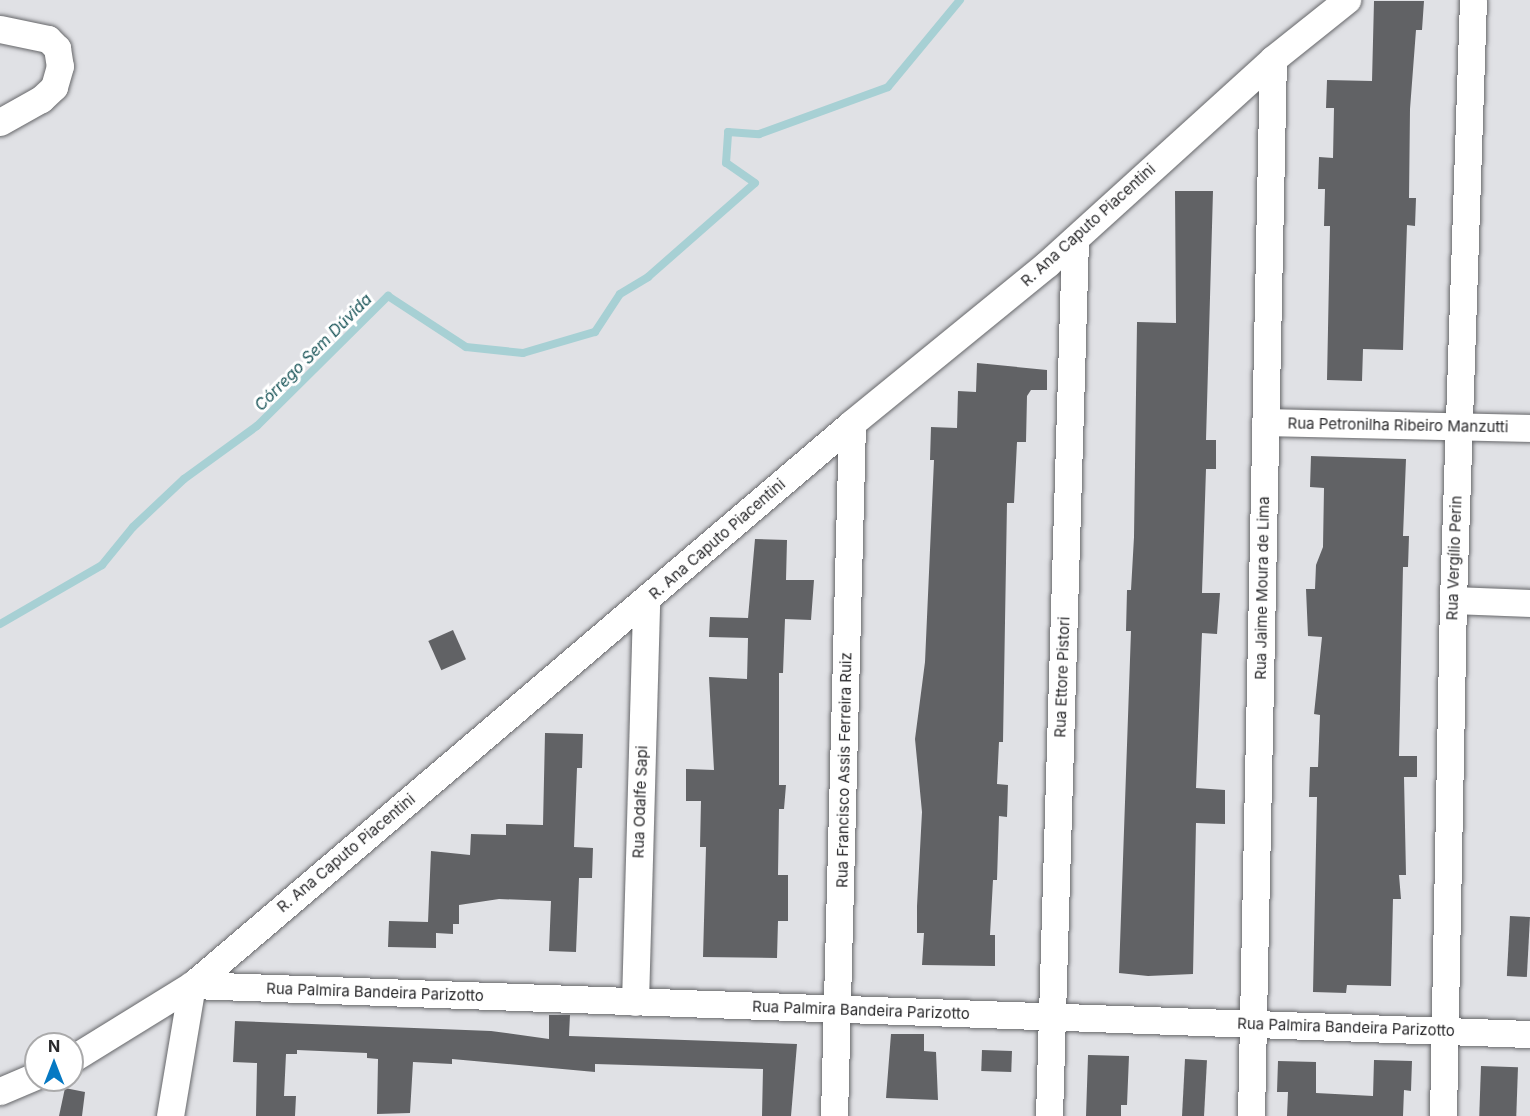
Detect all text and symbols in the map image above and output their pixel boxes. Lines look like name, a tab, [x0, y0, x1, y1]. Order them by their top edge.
street label: R. Ana Caputo Piacentini	[1017, 160, 1159, 290]
water label: Córrego Sem Dúvida	[250, 289, 376, 415]
street label: Rua Petronilha Ribeiro Manzutti	[1287, 414, 1509, 436]
street label: R. Ana Caputo Piacentini	[645, 475, 789, 603]
street label: Rua Vergílio Perin	[1443, 495, 1465, 621]
street label: Rua Jaime Moura de Lima	[1251, 496, 1273, 680]
street label: Rua Ettore Pistori	[1051, 616, 1073, 738]
street label: Rua Francisco Assis Ferreira Ruiz	[833, 652, 855, 888]
street label: Rua Odalfe Sapi	[629, 745, 651, 859]
street label: R. Ana Caputo Piacentini	[273, 790, 419, 916]
street label: Rua Palmira Bandeira Parizotto	[266, 979, 484, 1005]
street label: Rua Palmira Bandeira Parizotto	[752, 997, 970, 1023]
street label: Rua Palmira Bandeira Parizotto	[1237, 1014, 1455, 1040]
north arrow	[24, 1032, 84, 1092]
text: N	[48, 1036, 60, 1056]

